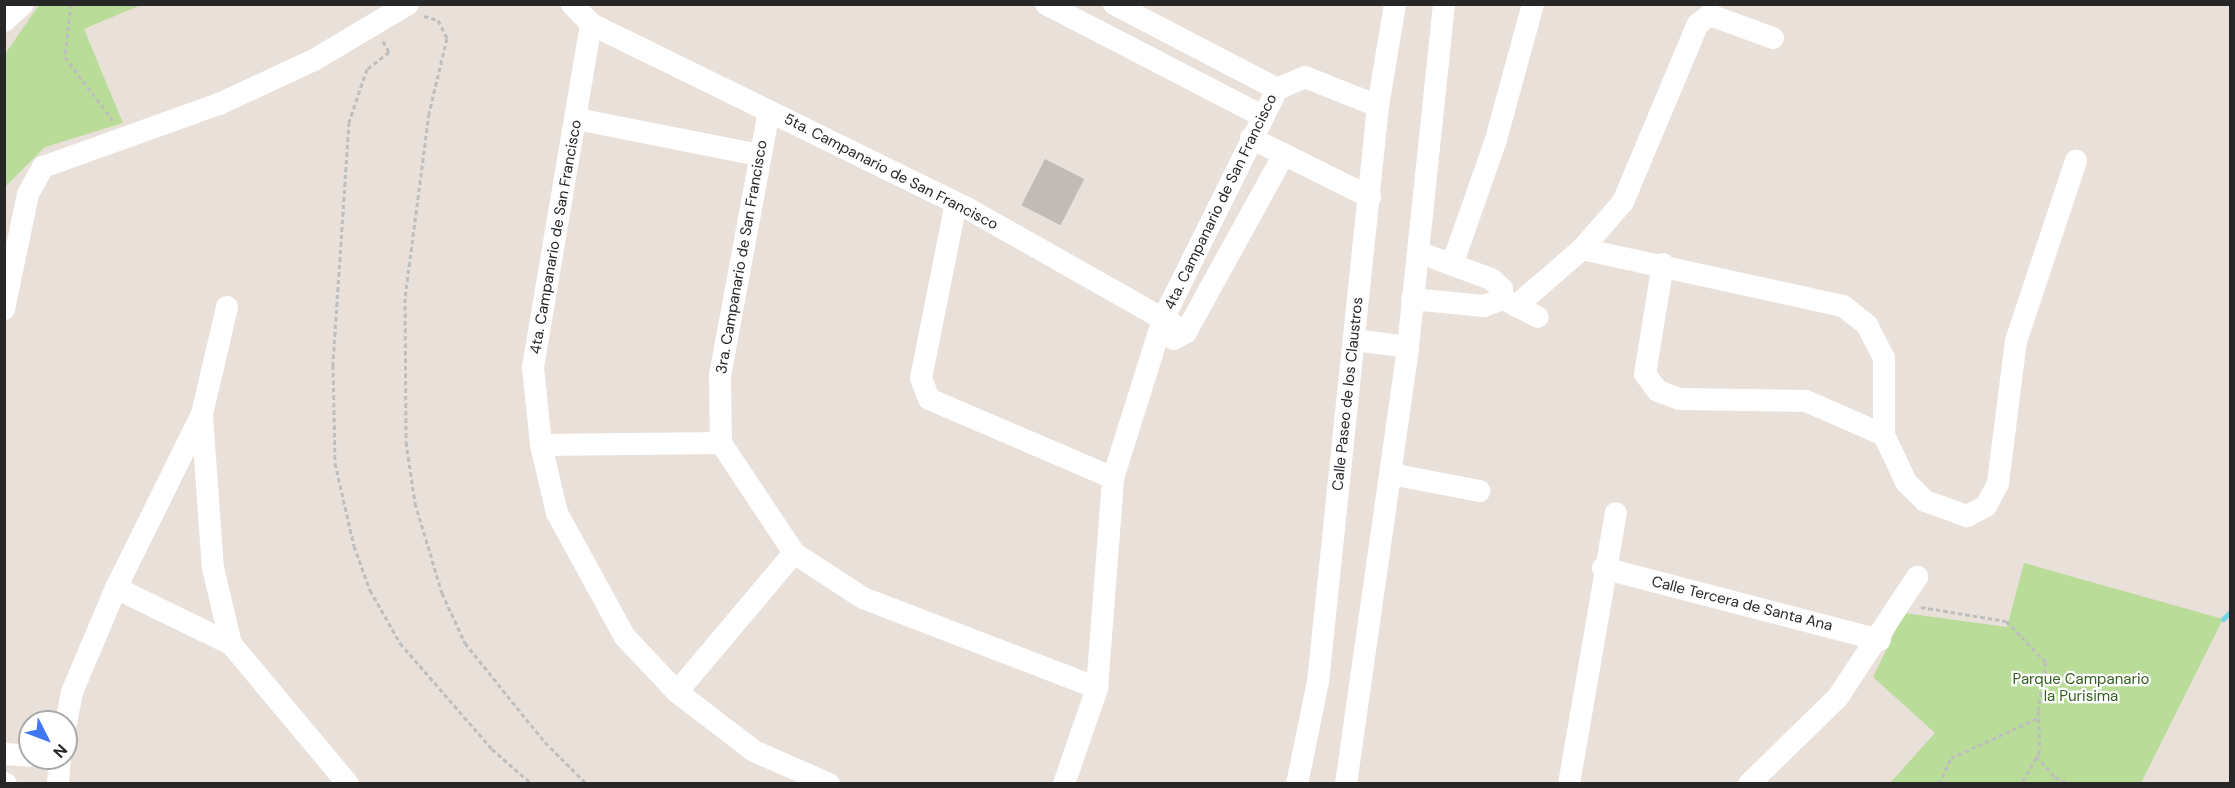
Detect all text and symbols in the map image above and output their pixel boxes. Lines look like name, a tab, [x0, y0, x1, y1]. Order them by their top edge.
street label: 4ta. Campanario de San Francisco	[1161, 91, 1281, 313]
street label: 5ta. Campanario de San Francisco	[781, 110, 1001, 234]
street label: 4ta. Campanario de San Francisco	[527, 118, 585, 356]
street label: 3ra. Campanario de San Francisco	[713, 139, 771, 375]
street label: Calle Paseo de los Claustros	[1329, 296, 1367, 492]
street label: Calle Tercera de Santa Ana	[1650, 573, 1834, 635]
park label: Parque Campanario la Purisima	[2013, 670, 2149, 705]
north arrow	[18, 710, 78, 770]
text: N	[49, 740, 72, 762]

